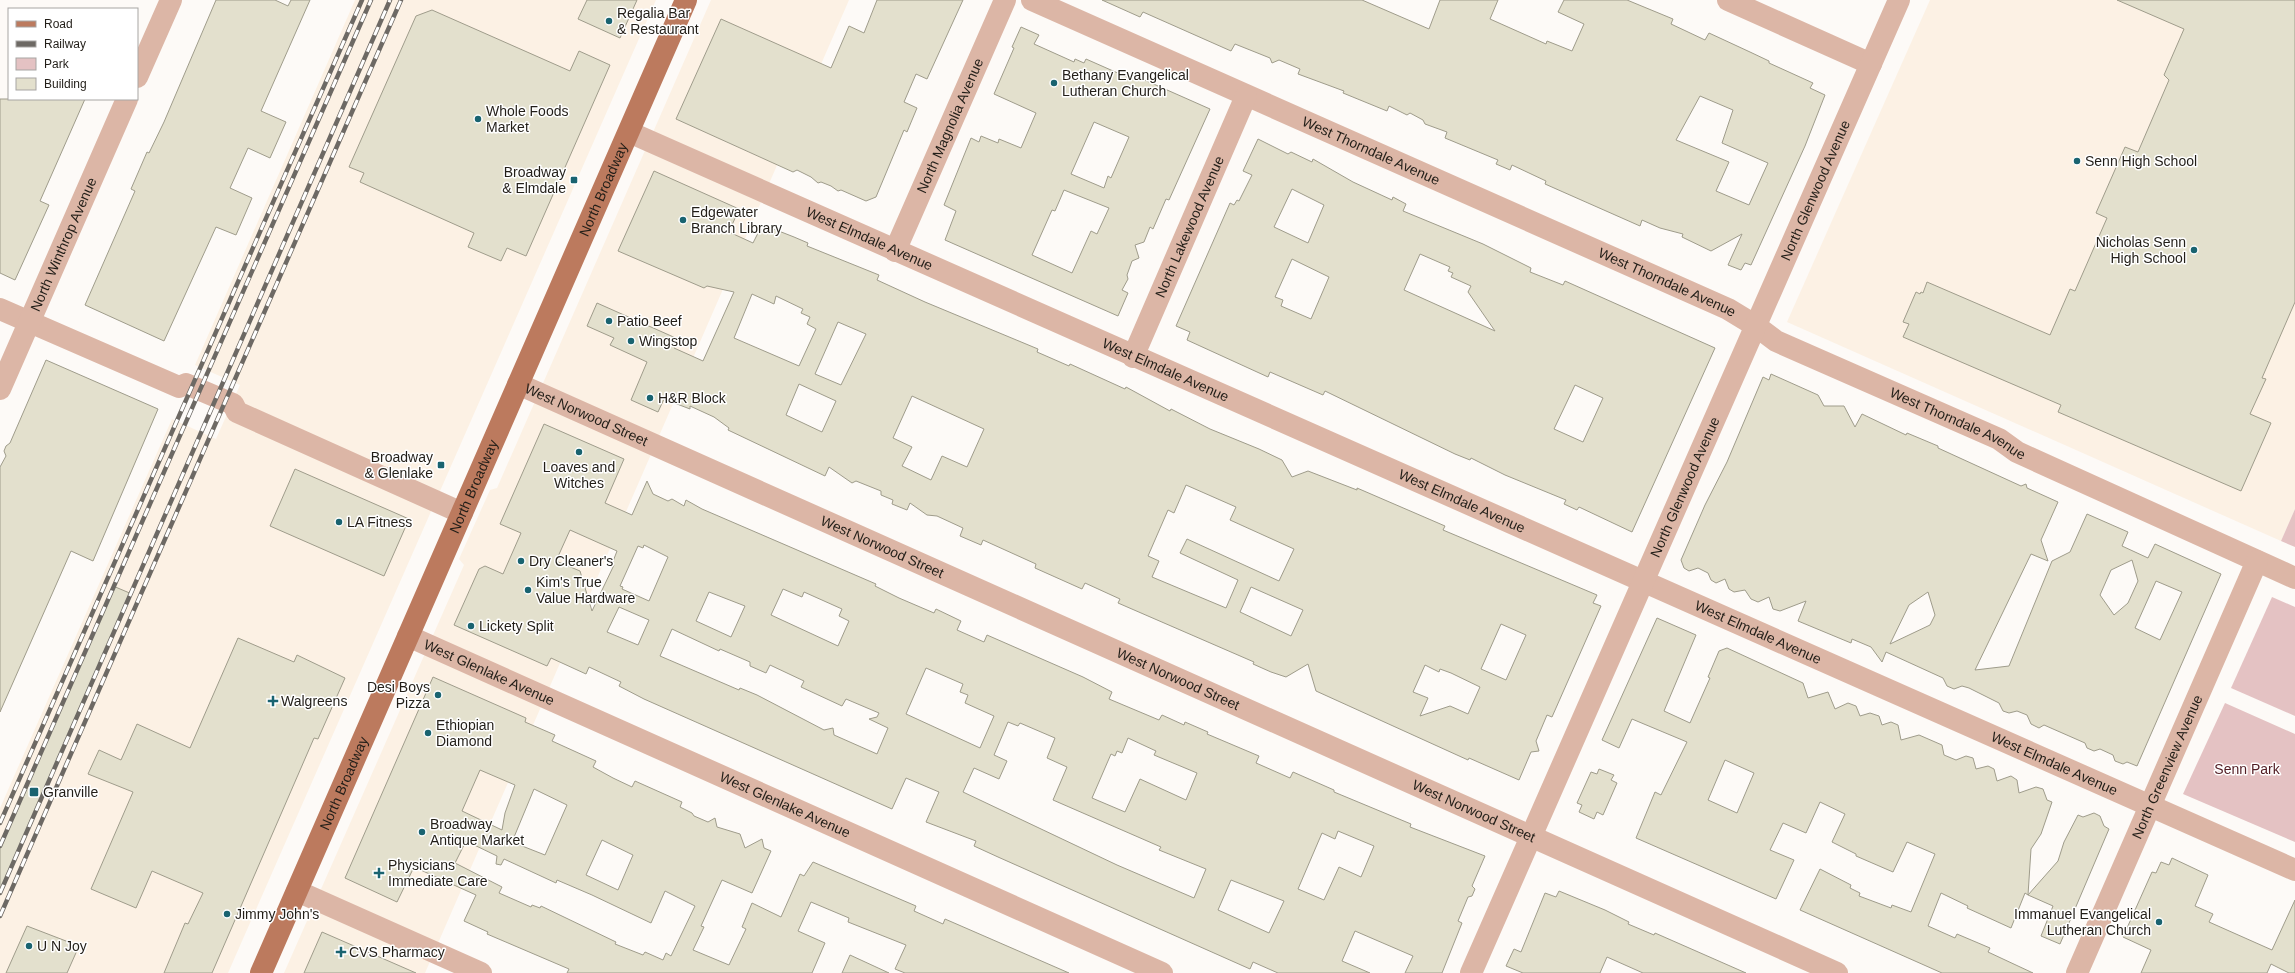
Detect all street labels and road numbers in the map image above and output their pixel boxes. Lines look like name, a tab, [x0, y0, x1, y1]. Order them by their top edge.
street label: North Magnolia Avenue	[913, 55, 987, 195]
street label: West Thorndale Avenue	[1300, 113, 1443, 188]
street label: North Glenwood Avenue	[1777, 118, 1853, 263]
street label: North Broadway	[576, 140, 631, 239]
street label: North Lakewood Avenue	[1152, 153, 1227, 300]
street label: North Winthrop Avenue	[27, 175, 100, 314]
street label: West Elmdale Avenue	[804, 204, 935, 274]
street label: West Thorndale Avenue	[1596, 245, 1739, 320]
street label: West Elmdale Avenue	[1100, 335, 1232, 405]
street label: West Norwood Street	[523, 380, 651, 449]
street label: West Thorndale Avenue	[1888, 384, 2028, 463]
street label: North Glenwood Avenue	[1647, 414, 1723, 560]
street label: North Broadway	[446, 437, 501, 536]
street label: West Elmdale Avenue	[1396, 466, 1528, 536]
street label: West Norwood Street	[818, 512, 946, 581]
street label: West Elmdale Avenue	[1692, 597, 1824, 667]
street label: West Glenlake Avenue	[421, 636, 557, 709]
street label: West Norwood Street	[1114, 644, 1242, 713]
street label: North Greenview Avenue	[2129, 692, 2206, 841]
street label: West Elmdale Avenue	[1989, 728, 2120, 798]
street label: North Broadway	[316, 734, 371, 833]
street label: West Glenlake Avenue	[717, 768, 853, 841]
street label: West Norwood Street	[1410, 777, 1538, 845]

